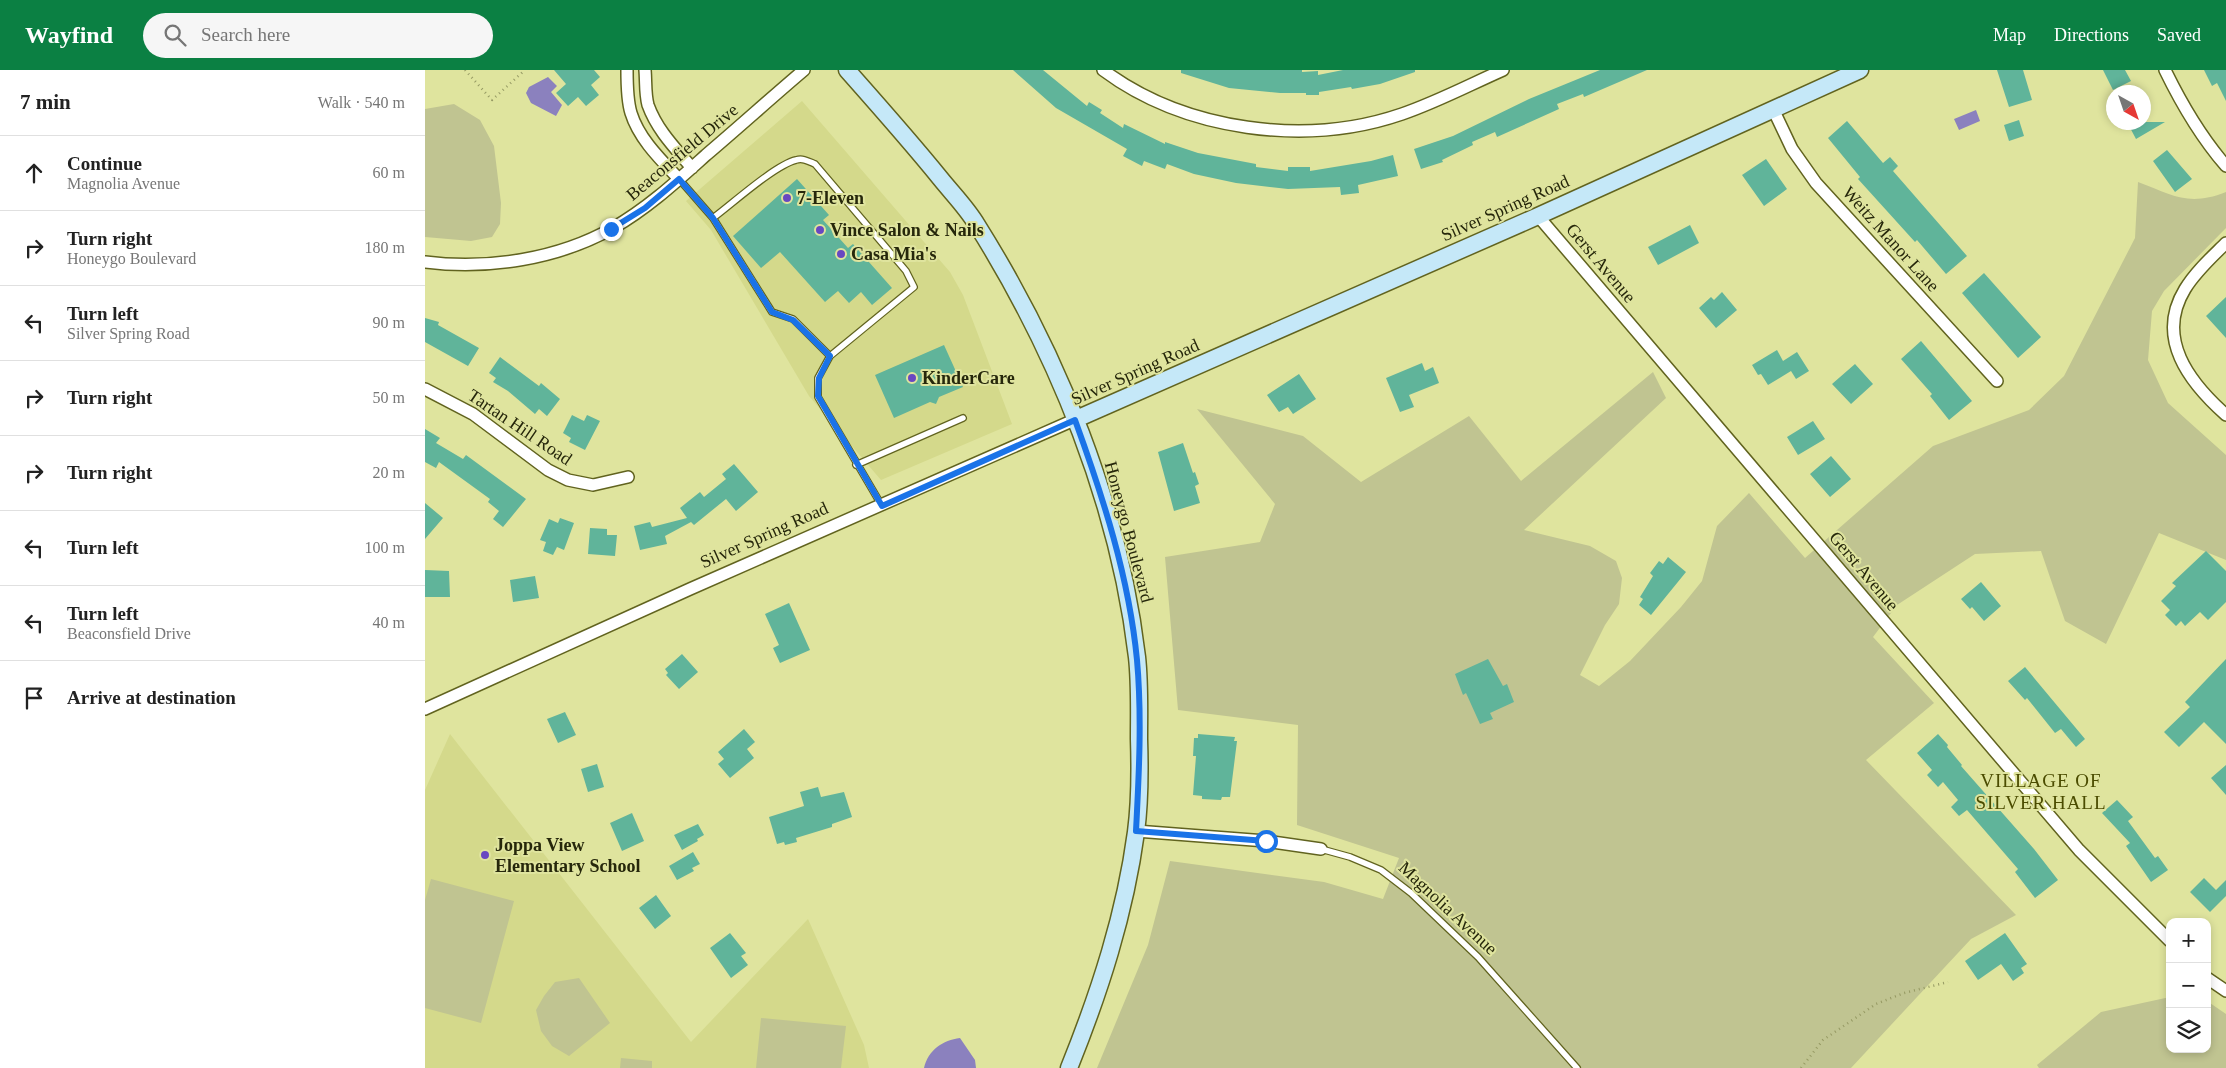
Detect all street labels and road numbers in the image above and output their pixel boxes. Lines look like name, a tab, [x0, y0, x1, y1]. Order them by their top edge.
street label: Beaconsfield Drive	[622, 100, 742, 204]
street label: Silver Spring Road	[1438, 171, 1572, 245]
street label: Weitz Manor Lane	[1839, 182, 1943, 296]
street label: Gerst Avenue	[1562, 219, 1640, 307]
street label: Silver Spring Road	[1068, 335, 1202, 409]
street label: Tartan Hill Road	[464, 385, 576, 469]
street label: Honeygo Boulevard	[1101, 459, 1157, 605]
street label: Silver Spring Road	[697, 498, 831, 572]
street label: Gerst Avenue	[1825, 527, 1903, 615]
street label: Magnolia Avenue	[1395, 857, 1501, 959]

